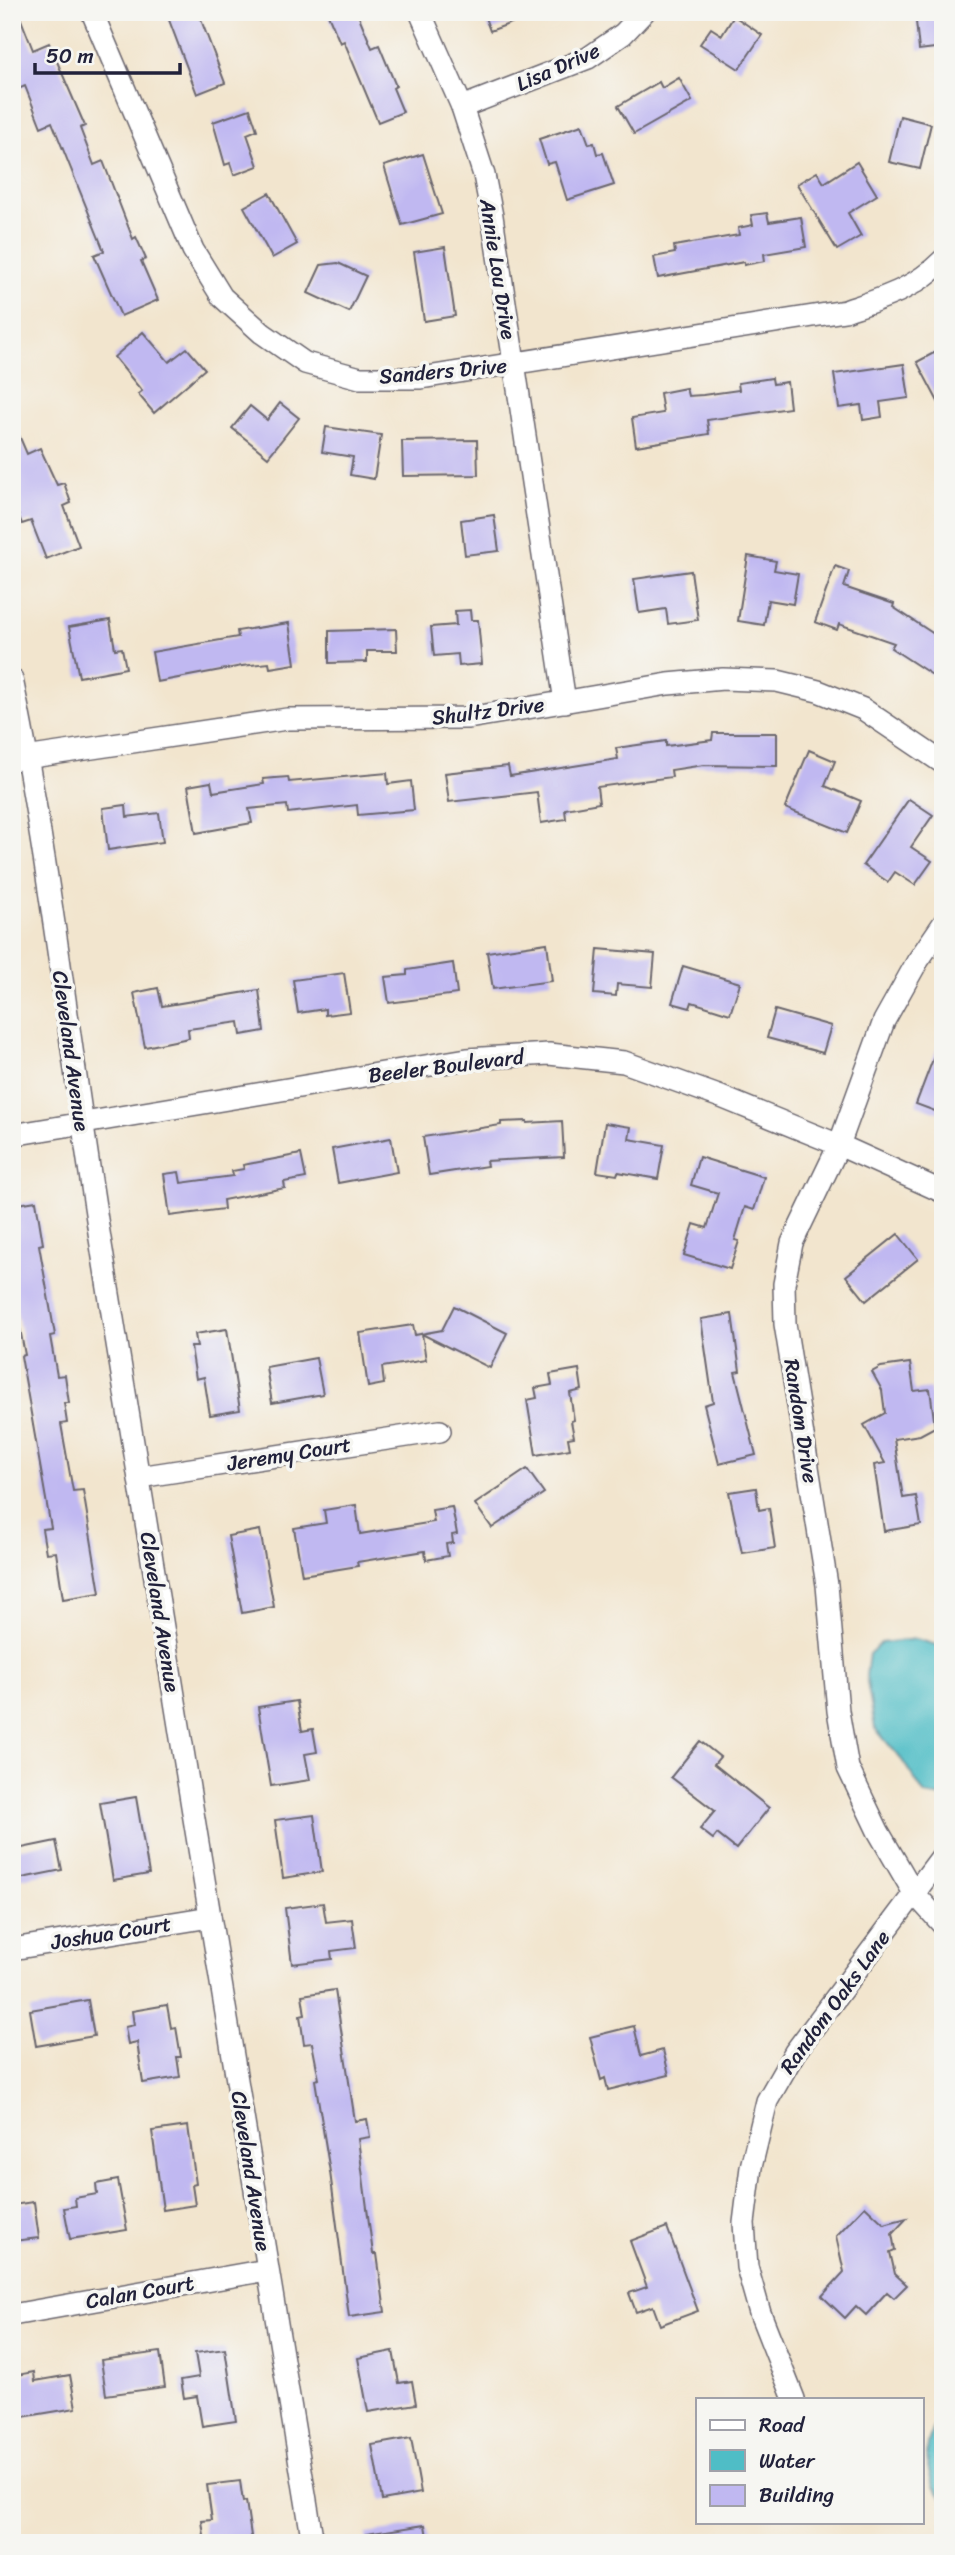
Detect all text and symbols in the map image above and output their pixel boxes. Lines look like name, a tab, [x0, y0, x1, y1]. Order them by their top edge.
scale bar	[35, 32, 180, 76]
street label: Lisa Drive	[510, 32, 606, 102]
text: 50 m	[46, 37, 94, 75]
street label: Annie Lou Drive	[468, 195, 528, 342]
street label: Sanders Drive	[378, 346, 509, 396]
street label: Shultz Drive	[430, 685, 547, 737]
street label: Cleveland Avenue	[41, 968, 101, 1134]
street label: Beeler Boulevard	[366, 1037, 528, 1094]
street label: Random Drive	[772, 1356, 830, 1486]
street label: Jeremy Court	[223, 1425, 354, 1483]
street label: Cleveland Avenue	[129, 1529, 191, 1695]
street label: Joshua Court	[47, 1905, 174, 1961]
street label: Random Oaks Lane	[769, 1922, 901, 2082]
street label: Cleveland Avenue	[220, 2088, 282, 2254]
street label: Calan Court	[83, 2264, 197, 2320]
legend	[696, 2398, 923, 2524]
text: Road	[759, 2406, 806, 2444]
text: Water	[759, 2442, 816, 2480]
text: Building	[759, 2476, 835, 2514]

